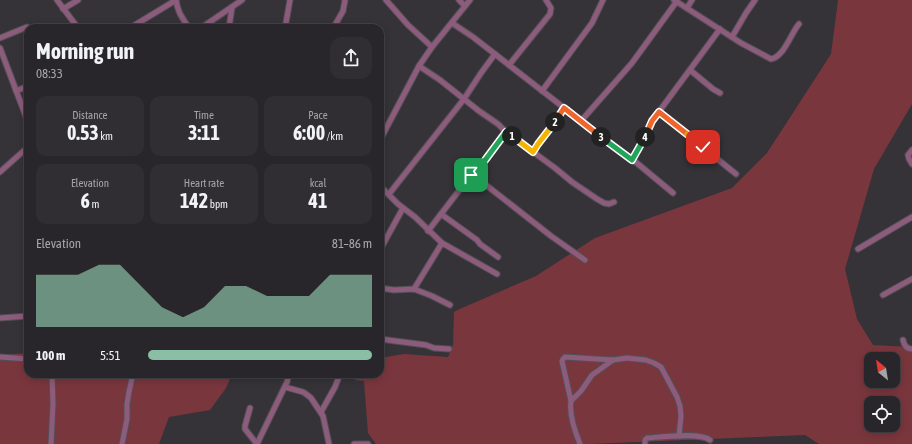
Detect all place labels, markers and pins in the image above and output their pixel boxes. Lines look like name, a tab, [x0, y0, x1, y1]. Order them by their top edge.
pin: 2	[545, 112, 565, 132]
pin: 1	[502, 126, 522, 146]
pin: 3	[591, 127, 611, 147]
pin: 4	[635, 127, 655, 147]
pin	[686, 130, 720, 164]
pin	[454, 158, 488, 192]

